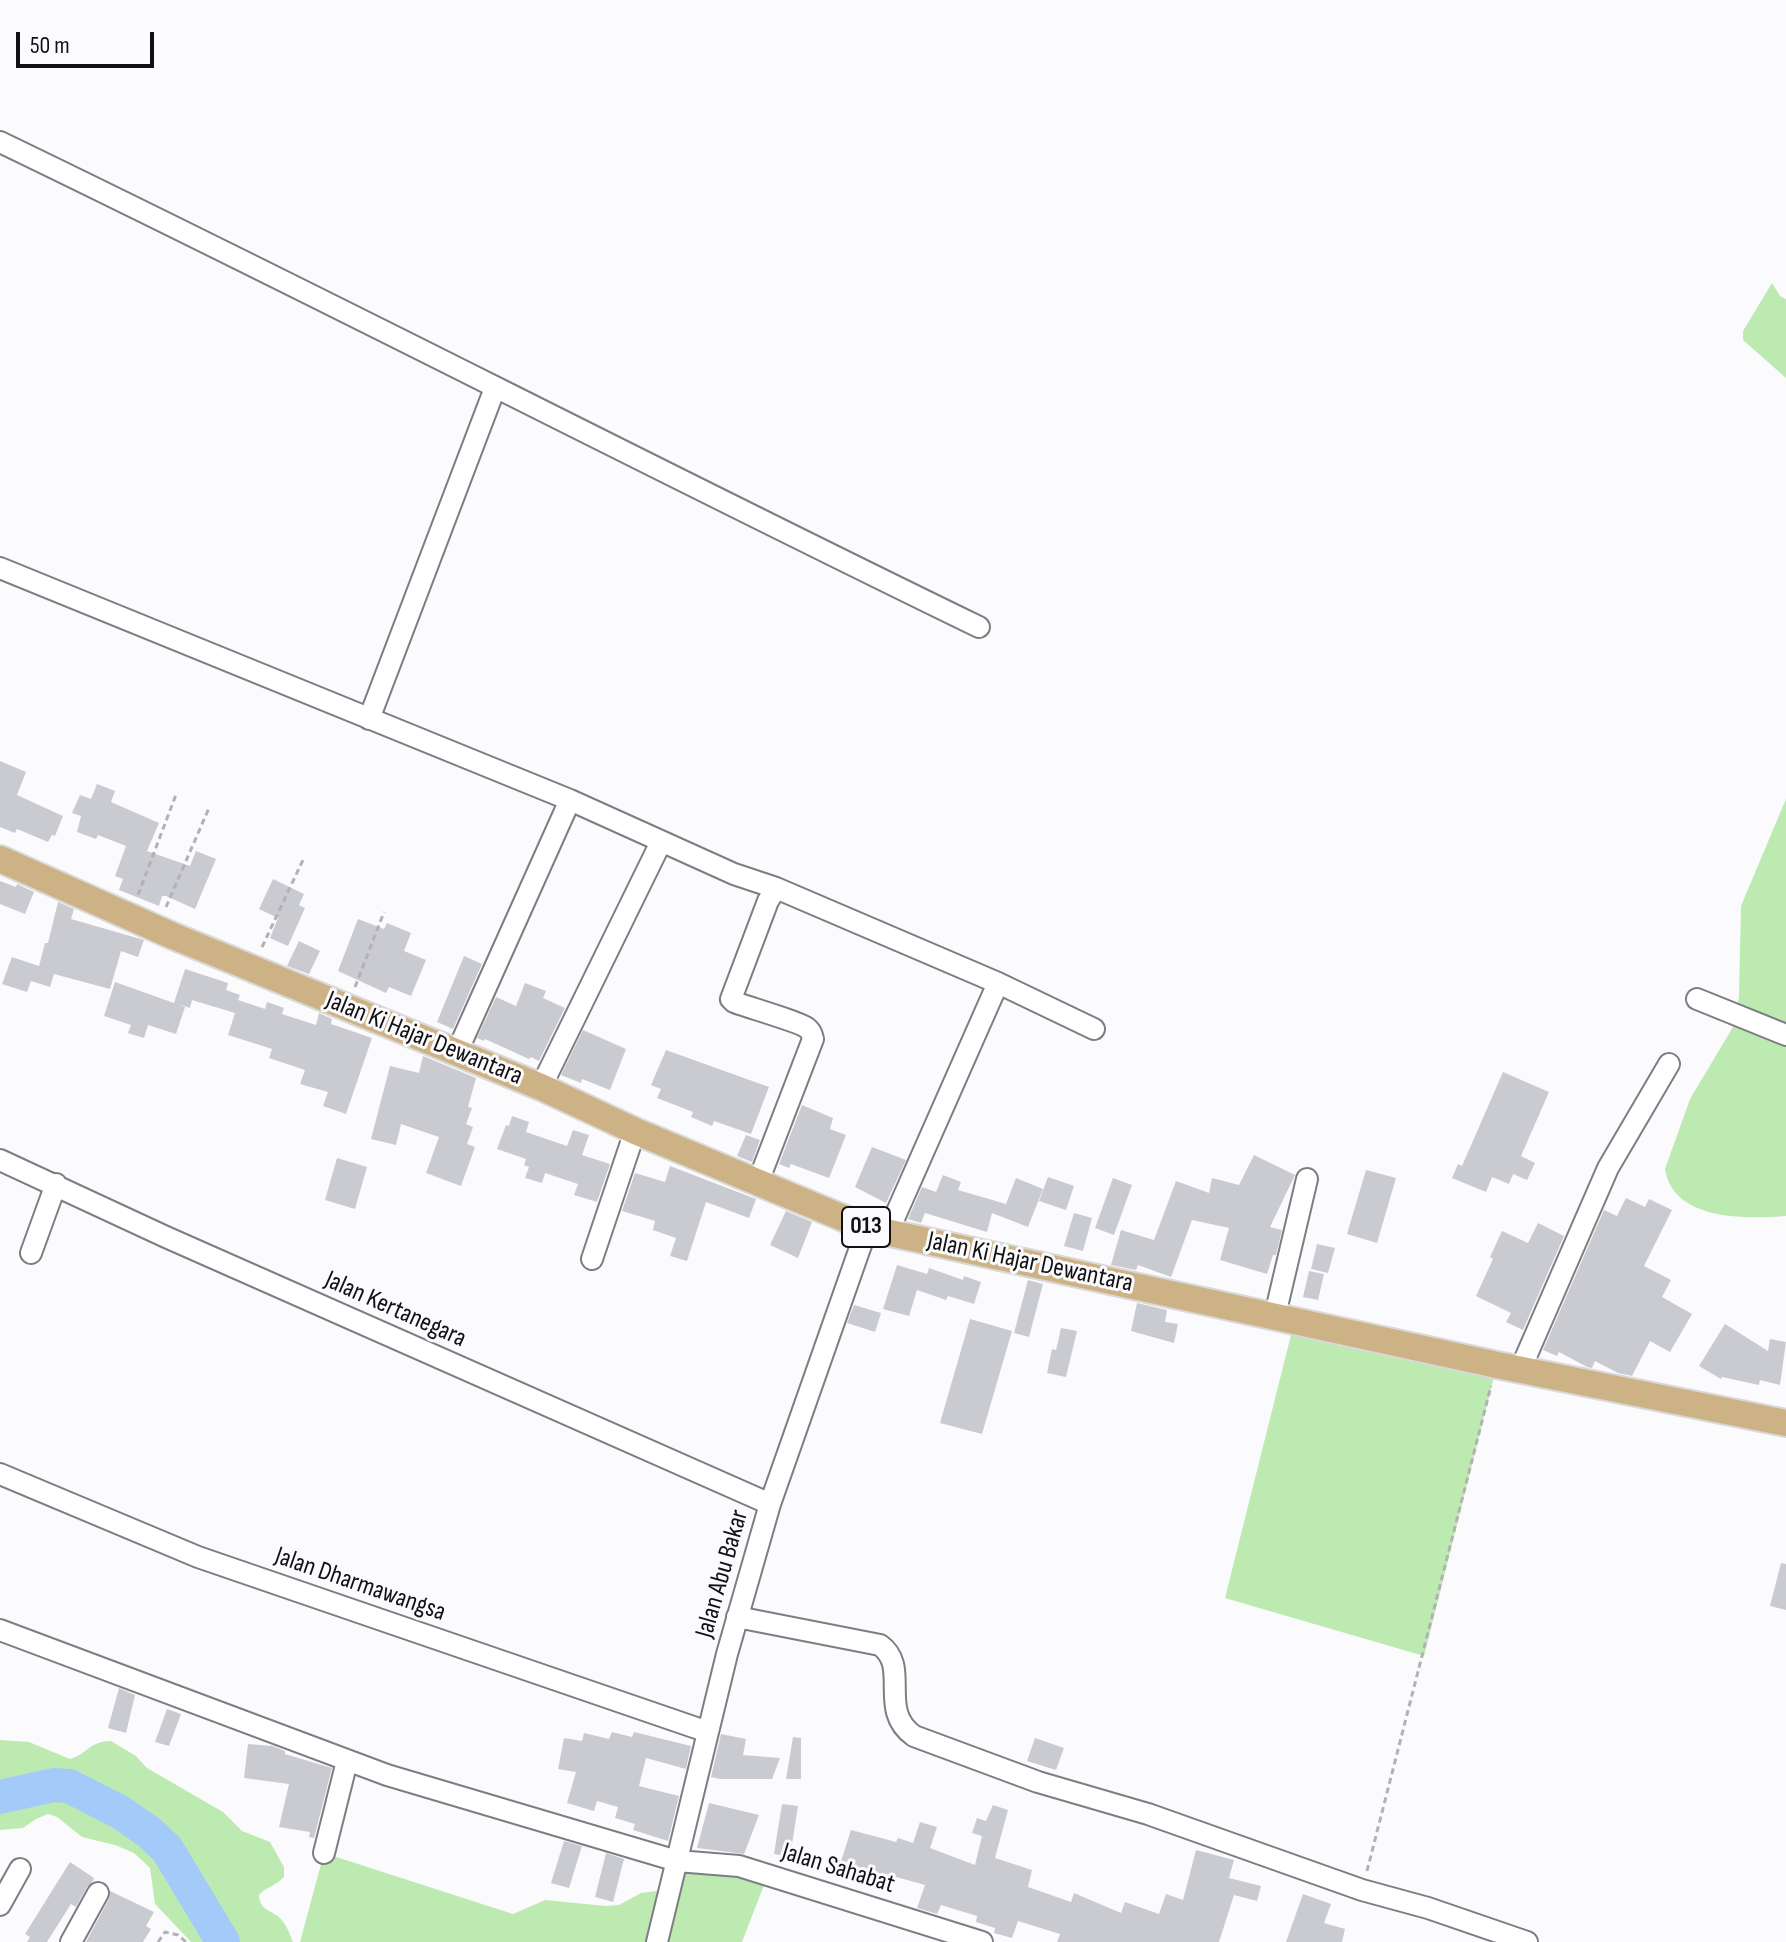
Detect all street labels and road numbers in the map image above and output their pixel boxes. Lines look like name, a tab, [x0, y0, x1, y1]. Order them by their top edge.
street label: Jalan Ki Hajar Dewantara	[321, 985, 527, 1093]
road number: 013	[842, 1207, 890, 1247]
street label: Jalan Ki Hajar Dewantara	[924, 1226, 1136, 1300]
street label: Jalan Kertanegara	[319, 1265, 471, 1355]
street label: Jalan Abu Bakar	[690, 1506, 756, 1642]
street label: Jalan Dharmawangsa	[271, 1541, 449, 1629]
street label: Jalan Sahabat	[778, 1837, 898, 1901]

